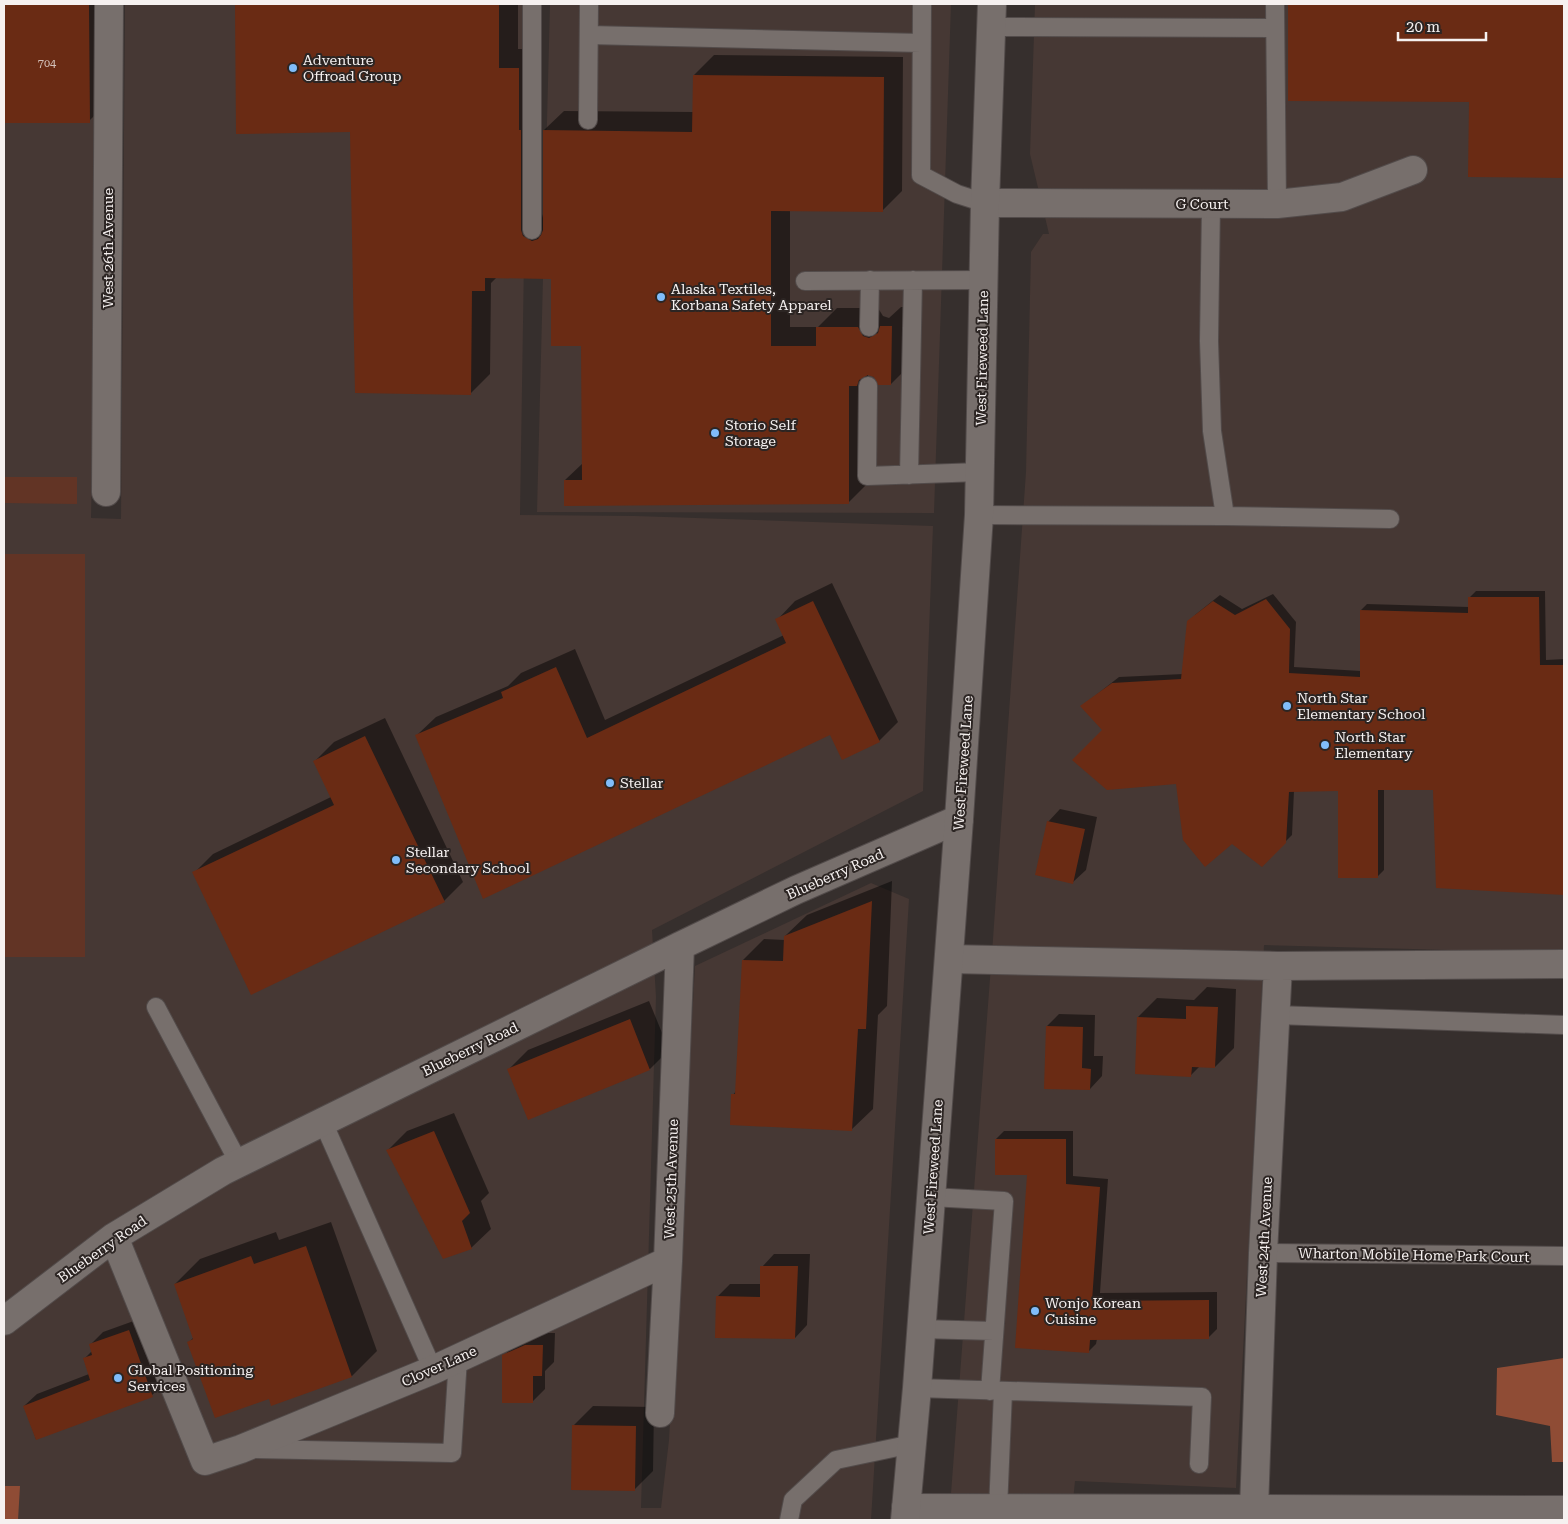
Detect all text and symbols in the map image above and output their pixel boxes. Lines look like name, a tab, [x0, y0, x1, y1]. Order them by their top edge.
scale bar	[1398, 10, 1486, 42]
text: 20 m	[1406, 18, 1441, 36]
place label: Adventure Offroad Group	[303, 52, 401, 84]
house number: 704	[38, 57, 57, 70]
marker: Adventure Offroad Group	[287, 62, 299, 74]
street label: West 26th Avenue	[100, 187, 116, 308]
street label: G Court	[1176, 196, 1229, 212]
place label: Alaska Textiles, Korbana Safety Apparel	[671, 281, 832, 313]
street label: West Fireweed Lane	[973, 290, 991, 426]
marker: Alaska Textiles, Korbana Safety Apparel	[655, 291, 667, 303]
place label: Storio Self Storage	[725, 417, 796, 449]
marker: Storio Self Storage	[709, 427, 721, 439]
place label: North Star Elementary School	[1297, 690, 1426, 722]
street label: West Fireweed Lane	[950, 695, 976, 831]
marker: North Star Elementary School	[1281, 700, 1293, 712]
place label: North Star Elementary	[1335, 729, 1413, 761]
marker: North Star Elementary	[1319, 739, 1331, 751]
place label: Stellar	[620, 775, 664, 791]
marker: Stellar	[604, 777, 616, 789]
place label: Stellar Secondary School	[406, 844, 531, 876]
street label: Blueberry Road	[784, 845, 886, 903]
marker: Stellar Secondary School	[390, 854, 402, 866]
street label: Blueberry Road	[419, 1019, 521, 1079]
street label: West Fireweed Lane	[920, 1099, 946, 1235]
street label: West 25th Avenue	[661, 1118, 681, 1239]
street label: West 24th Avenue	[1253, 1176, 1275, 1298]
street label: Blueberry Road	[55, 1212, 149, 1286]
street label: Wharton Mobile Home Park Court	[1298, 1245, 1530, 1265]
place label: Wonjo Korean Cuisine	[1045, 1295, 1141, 1327]
marker: Wonjo Korean Cuisine	[1029, 1305, 1041, 1317]
street label: Clover Lane	[399, 1342, 479, 1390]
place label: Global Positioning Services	[128, 1362, 253, 1394]
marker: Global Positioning Services	[112, 1372, 124, 1384]

